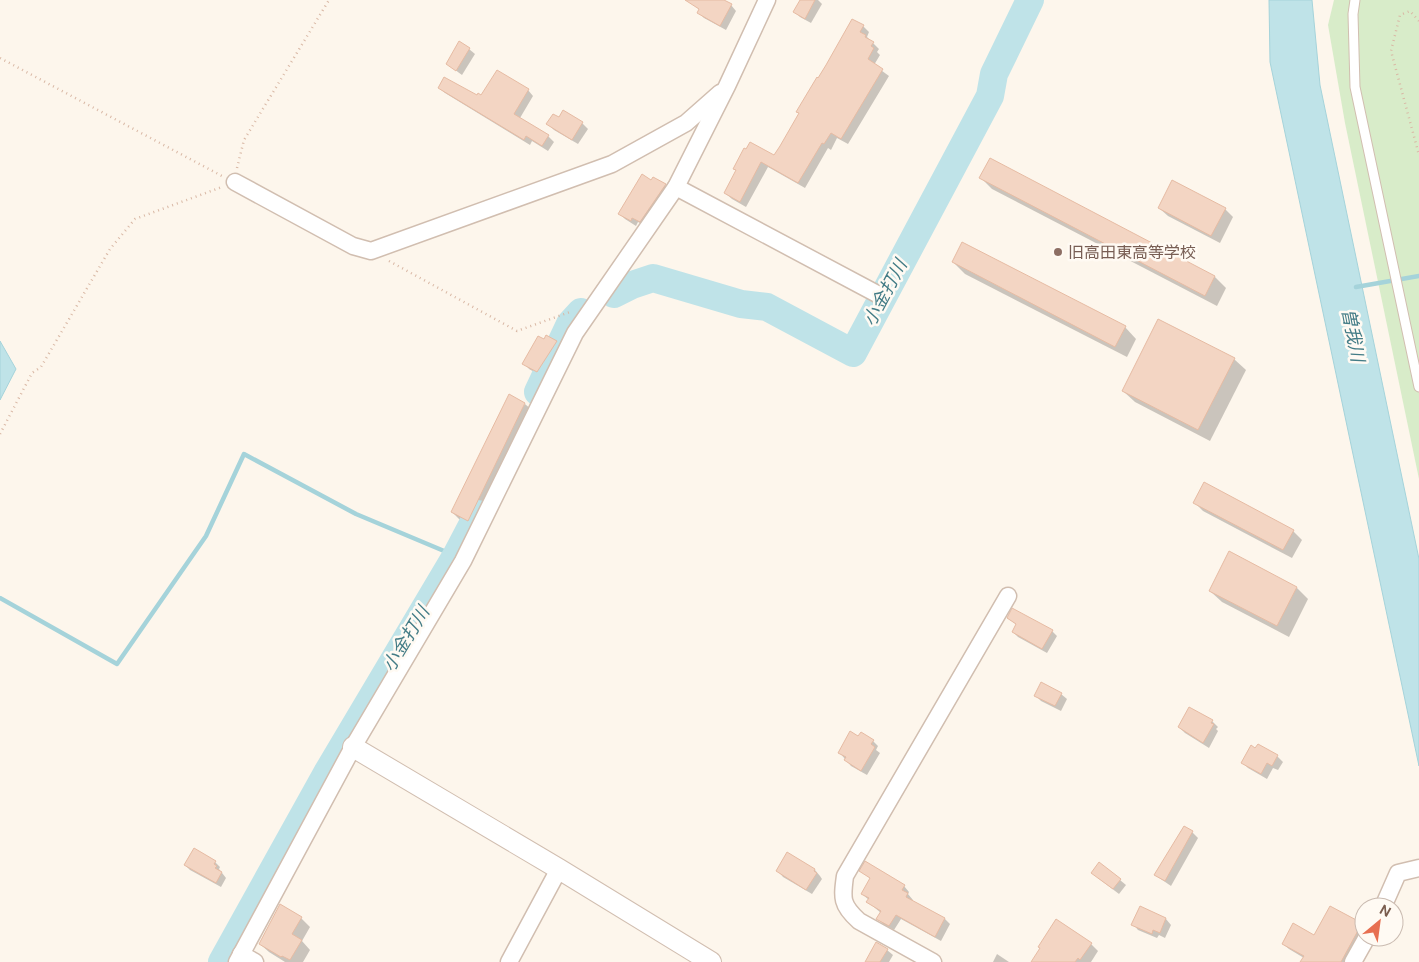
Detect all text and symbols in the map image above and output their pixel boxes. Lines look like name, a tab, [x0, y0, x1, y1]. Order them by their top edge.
place label: 旧高田東高等学校	[1068, 242, 1196, 263]
marker: 旧高田東高等学校	[1052, 246, 1064, 258]
water label: 小金打川	[858, 254, 913, 330]
water label: 曽我川	[1336, 306, 1370, 366]
water label: 小金打川	[377, 600, 436, 676]
north arrow	[1354, 897, 1404, 947]
text: N	[1376, 900, 1394, 921]

